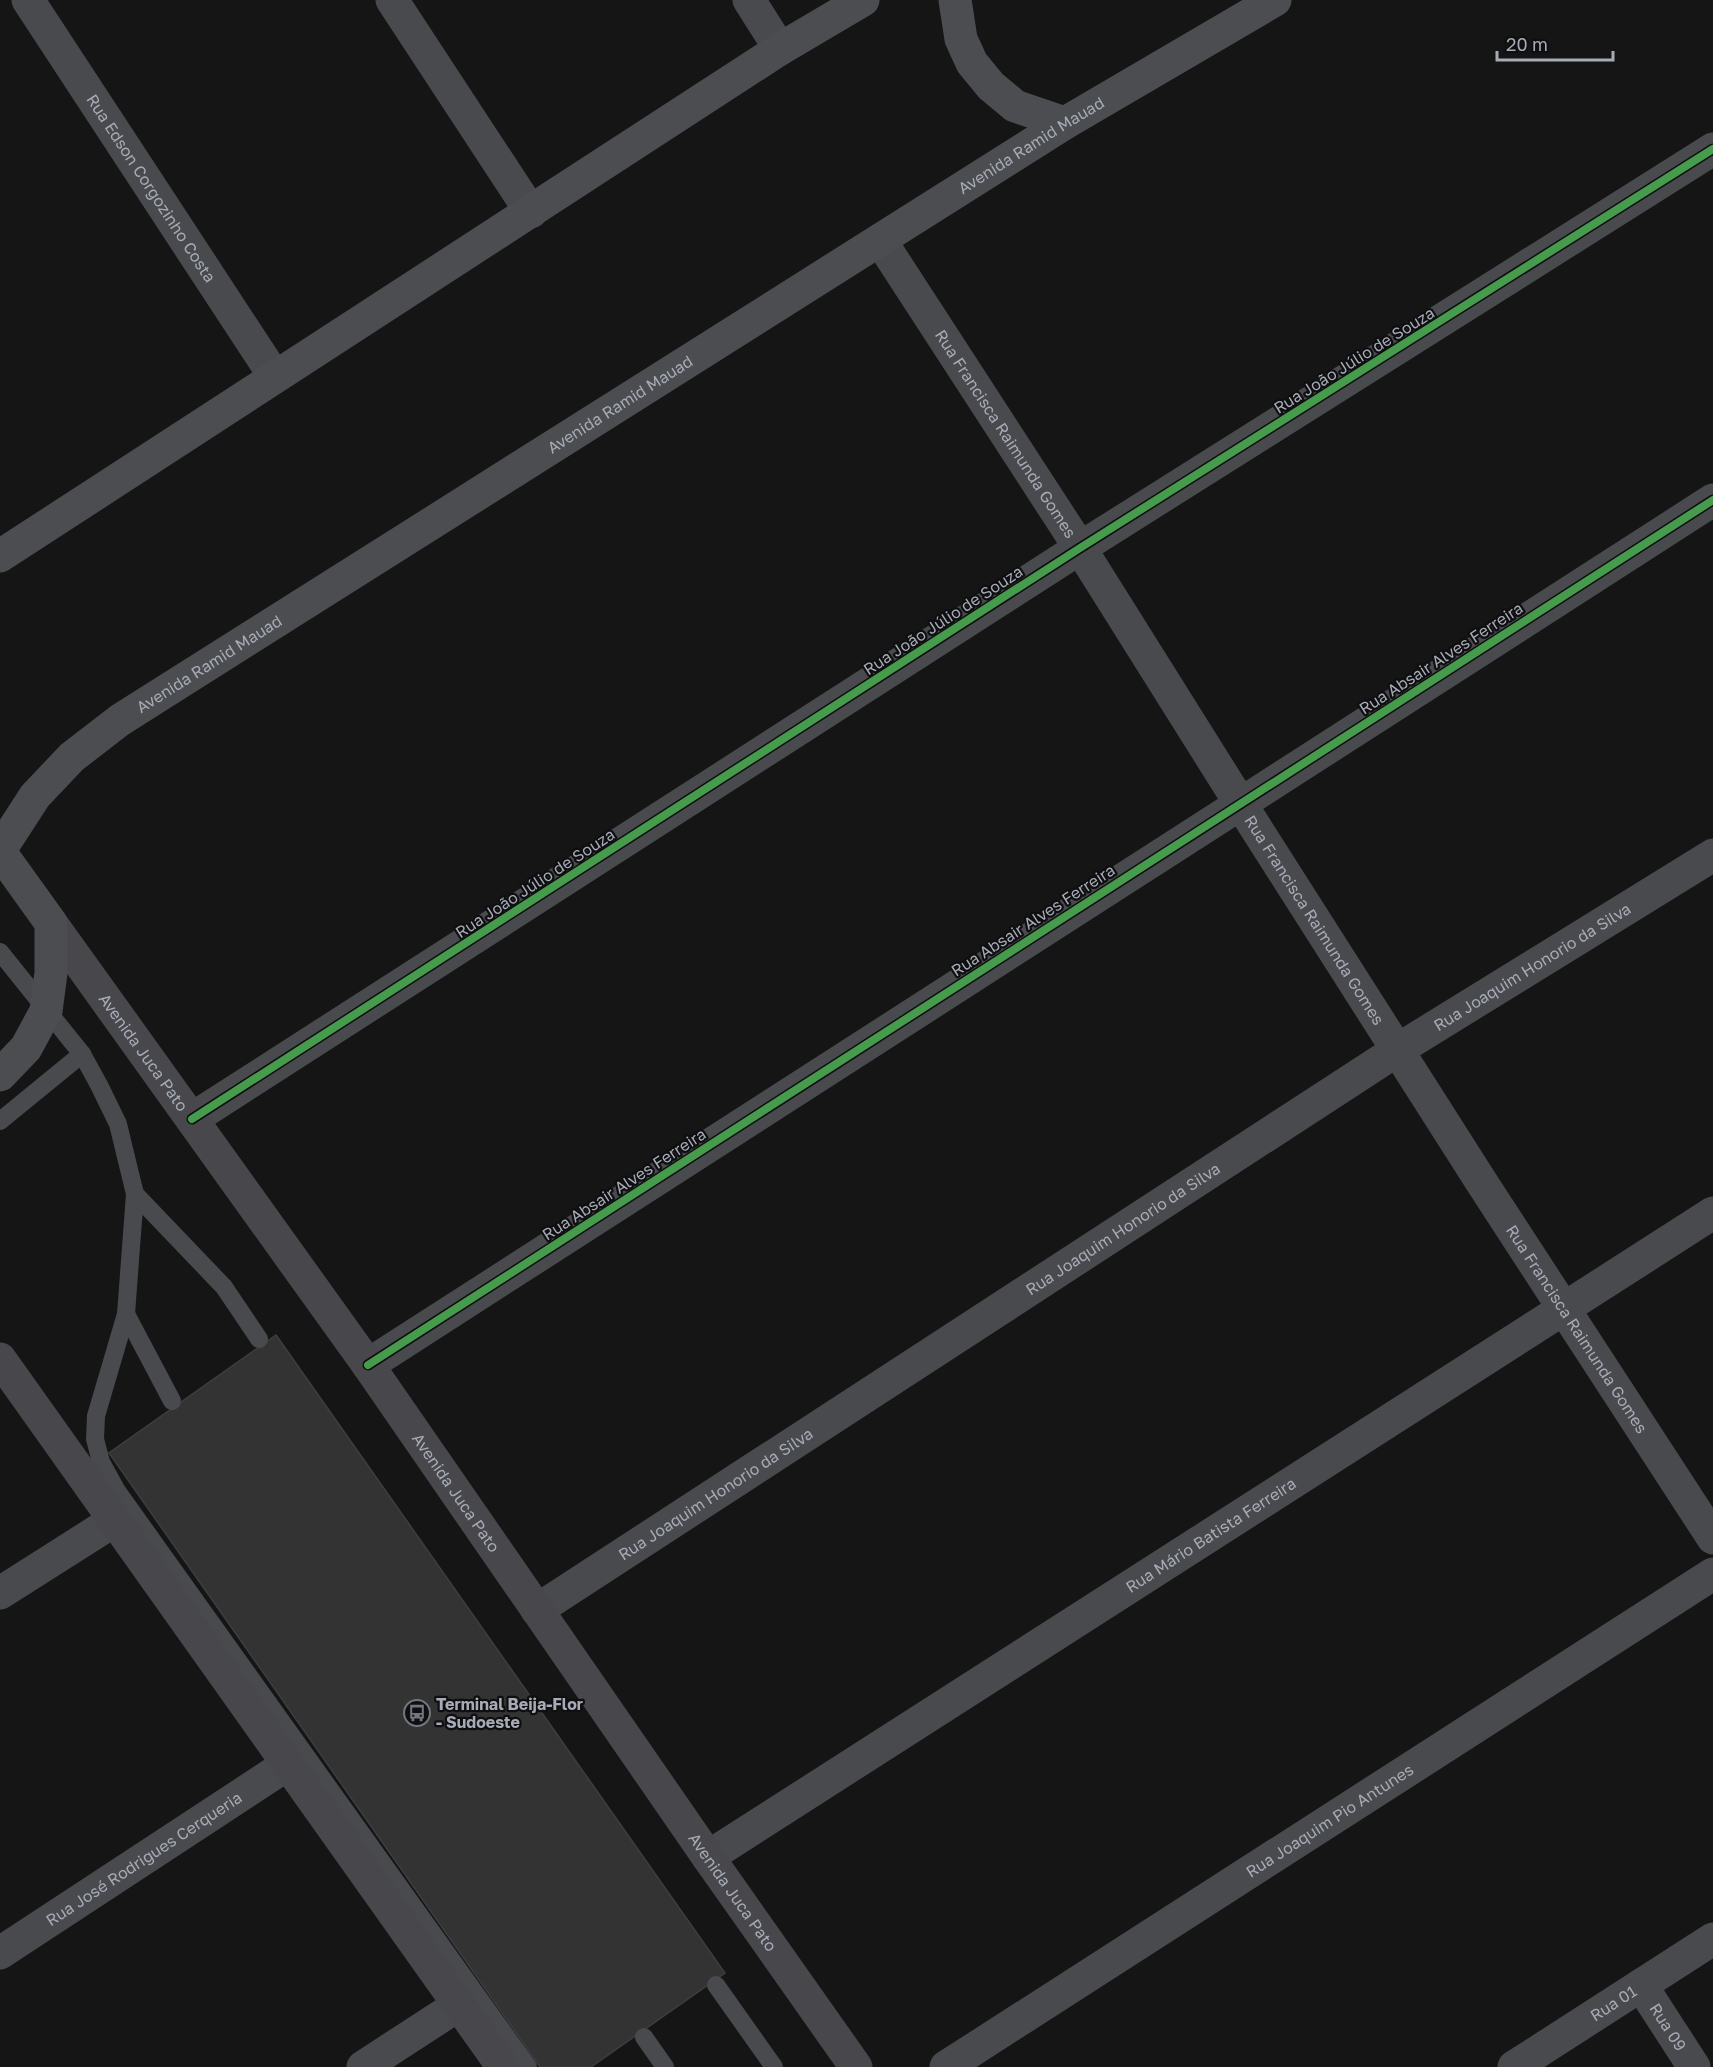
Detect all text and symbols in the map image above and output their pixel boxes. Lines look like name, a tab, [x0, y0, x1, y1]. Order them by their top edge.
scale bar	[1497, 24, 1612, 62]
text: 20 m	[1506, 33, 1548, 55]
street label: Rua Edson Corgozinho Costa	[82, 90, 220, 286]
street label: Avenida Ramid Mauad	[954, 92, 1108, 198]
street label: Rua João Júlio de Souza	[1270, 302, 1438, 418]
street label: Rua Francisca Raimunda Gomes	[931, 326, 1081, 542]
street label: Avenida Ramid Mauad	[543, 351, 696, 458]
street label: Rua João Júlio de Souza	[860, 561, 1026, 679]
street label: Rua Absair Alves Ferreira	[1355, 598, 1527, 718]
street label: Avenida Ramid Mauad	[133, 610, 285, 717]
street label: Rua Francisca Raimunda Gomes	[1240, 811, 1389, 1029]
street label: Rua João Júlio de Souza	[452, 824, 618, 942]
street label: Rua Absair Alves Ferreira	[947, 860, 1119, 980]
street label: Rua Joaquim Honorio da Silva	[1430, 898, 1634, 1035]
street label: Avenida Juca Pato	[95, 989, 193, 1115]
street label: Rua Absair Alves Ferreira	[538, 1124, 710, 1244]
street label: Rua Joaquim Honorio da Silva	[1022, 1158, 1224, 1299]
street label: Rua Francisca Raimunda Gomes	[1502, 1221, 1652, 1437]
street label: Rua Joaquim Honorio da Silva	[614, 1423, 817, 1564]
street label: Avenida Juca Pato	[408, 1429, 504, 1556]
street label: Rua Mário Batista Ferreira	[1122, 1473, 1300, 1597]
place label: Terminal Beija-Flor - Sudoeste	[436, 1694, 583, 1732]
bus stop icon: Terminal Beija-Flor - Sudoeste	[402, 1698, 432, 1728]
street label: Rua Joaquim Pio Antunes	[1242, 1759, 1417, 1882]
street label: Rua José Rodrigues Cerqueria	[42, 1787, 246, 1930]
street label: Avenida Juca Pato	[684, 1829, 781, 1955]
street label: Rua 01	[1586, 1981, 1640, 2025]
street label: Rua 09	[1645, 1999, 1691, 2055]

